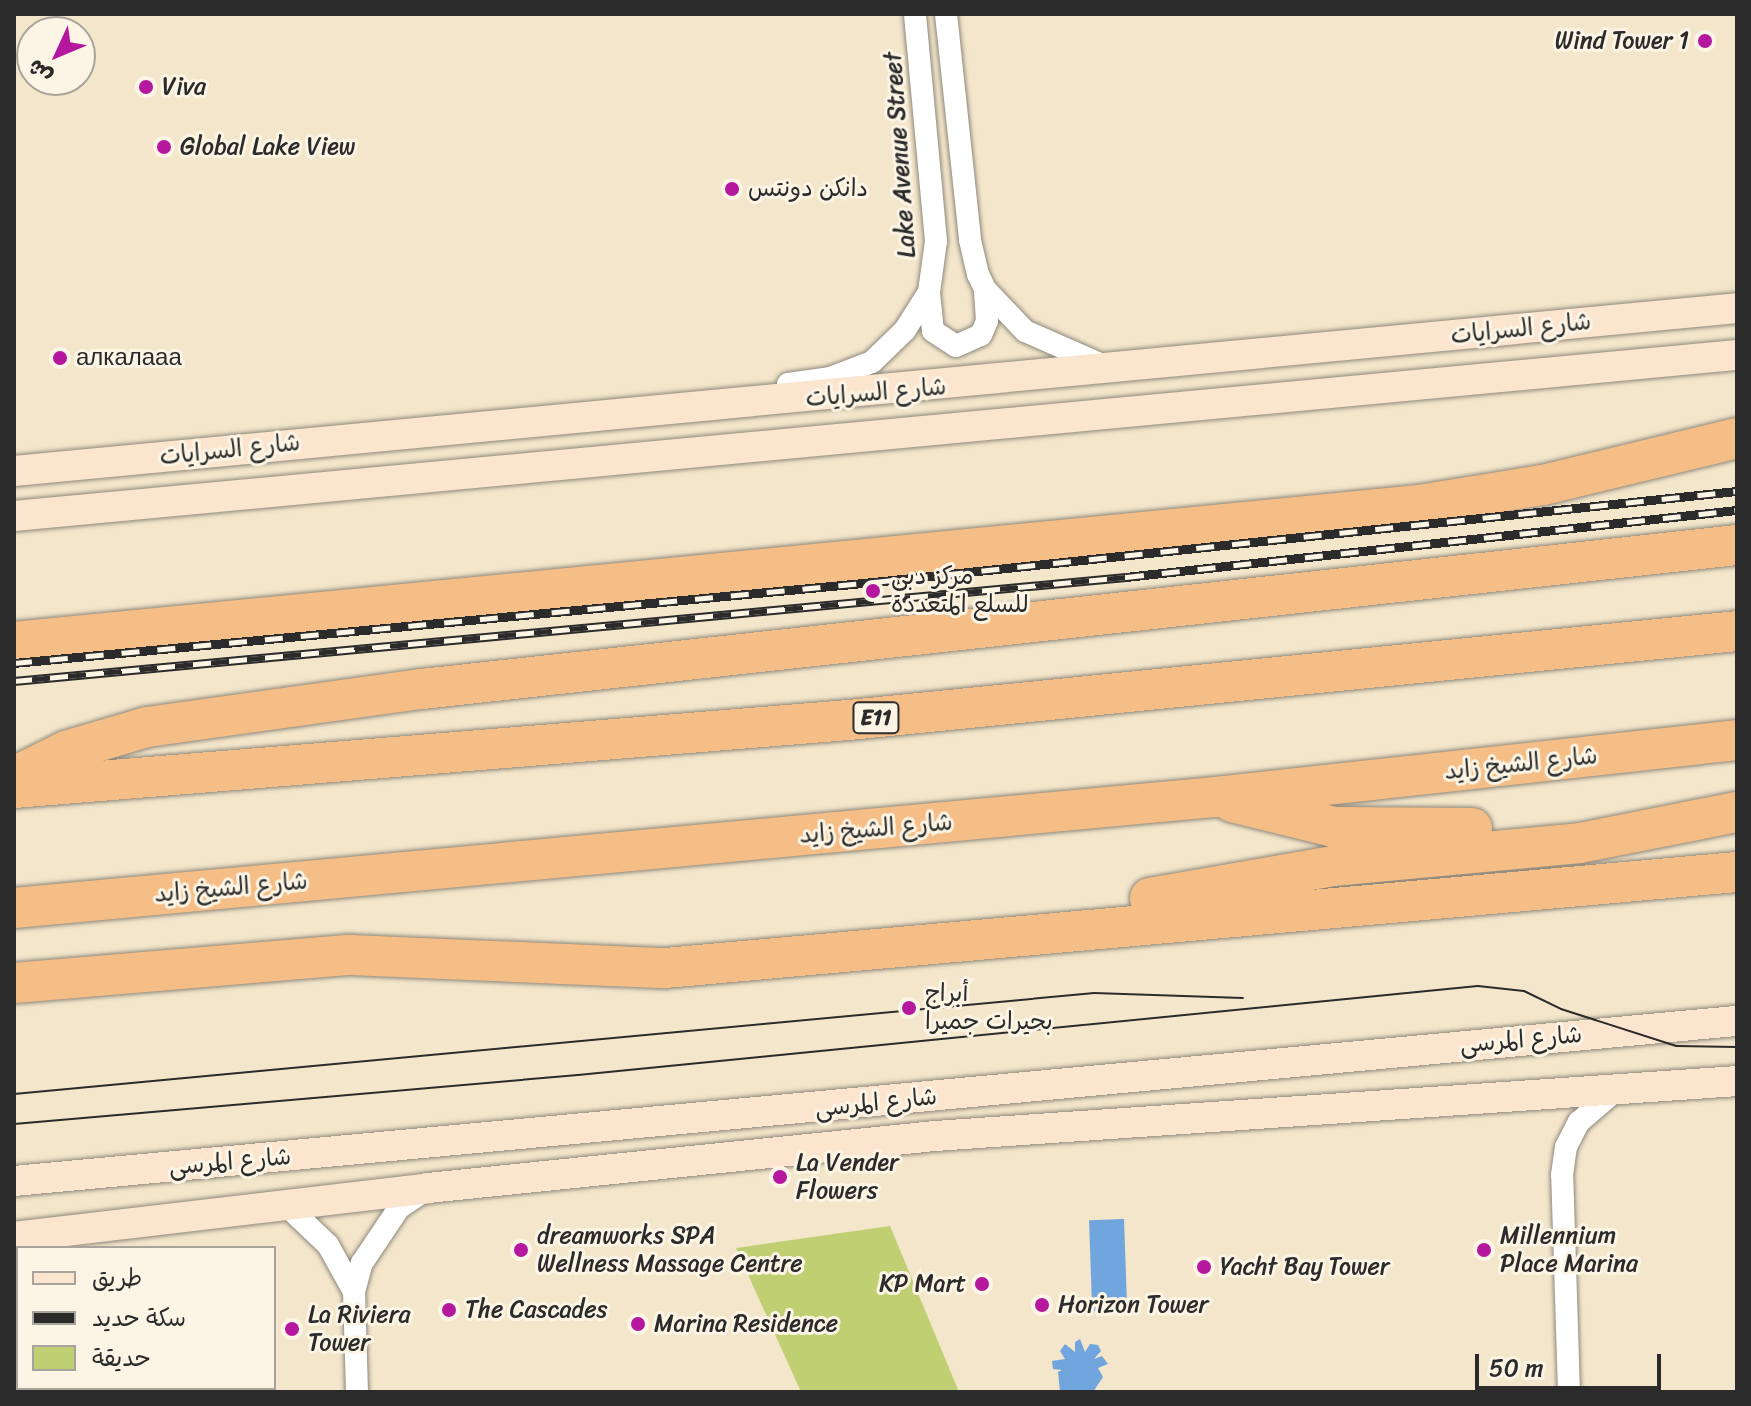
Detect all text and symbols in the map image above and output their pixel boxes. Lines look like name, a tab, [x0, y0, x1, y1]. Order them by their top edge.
north arrow	[16, 16, 96, 96]
place label: Wind Tower 1	[1553, 27, 1689, 55]
marker: Wind Tower 1	[1696, 32, 1714, 50]
text: ش	[17, 49, 62, 94]
street label: Lake Avenue Street	[878, 51, 922, 259]
place label: Viva	[162, 73, 206, 101]
marker: Viva	[137, 78, 155, 96]
place label: Global Lake View	[180, 133, 356, 161]
marker: Global Lake View	[155, 138, 173, 156]
place label: دانكن دونتس	[748, 175, 868, 203]
marker: دانكن دونتس	[723, 180, 741, 198]
street label: شارع السرايات	[1449, 307, 1593, 351]
place label: алкалааа	[76, 344, 182, 372]
marker: алкалааа	[51, 349, 69, 367]
street label: شارع السرايات	[804, 373, 948, 413]
street label: شارع السرايات	[158, 428, 302, 472]
place label: مركز دبي للسلع المتعددة	[891, 563, 1029, 619]
marker: مركز دبي للسلع المتعددة	[862, 580, 884, 602]
road number: E11	[852, 700, 900, 736]
street label: شارع الشيخ زايد	[1443, 742, 1599, 786]
street label: شارع الشيخ زايد	[798, 808, 954, 850]
street label: شارع الشيخ زايد	[153, 867, 309, 909]
place label: أبراج بحيرات جميرا	[925, 980, 1053, 1036]
marker: أبراج بحيرات جميرا	[900, 999, 918, 1017]
street label: شارع المرسى	[1459, 1020, 1583, 1060]
street label: شارع المرسى	[813, 1082, 939, 1124]
street label: شارع المرسى	[168, 1142, 292, 1182]
place label: La Vender Flowers	[796, 1149, 898, 1205]
marker: La Vender Flowers	[771, 1168, 789, 1186]
place label: dreamworks SPA Wellness Massage Centre	[537, 1222, 804, 1278]
place label: Millennium Place Marina	[1500, 1222, 1637, 1278]
marker: dreamworks SPA Wellness Massage Centre	[512, 1241, 530, 1259]
marker: Millennium Place Marina	[1475, 1241, 1493, 1259]
legend	[16, 1246, 276, 1390]
place label: Yacht Bay Tower	[1220, 1253, 1391, 1281]
text: طريق	[92, 1257, 142, 1299]
marker: Yacht Bay Tower	[1195, 1258, 1213, 1276]
place label: KP Mart	[879, 1270, 966, 1298]
marker: KP Mart	[973, 1275, 991, 1293]
place label: Horizon Tower	[1058, 1291, 1208, 1319]
place label: The Cascades	[465, 1296, 607, 1324]
marker: Horizon Tower	[1033, 1296, 1051, 1314]
text: سكة حديد	[92, 1297, 186, 1339]
place label: La Riviera Tower	[308, 1301, 410, 1357]
marker: The Cascades	[440, 1301, 458, 1319]
place label: Marina Residence	[654, 1310, 839, 1338]
marker: Marina Residence	[629, 1315, 647, 1333]
marker: La Riviera Tower	[283, 1320, 301, 1338]
text: حديقة	[92, 1337, 151, 1379]
scale bar	[1479, 1338, 1665, 1388]
text: 50 m	[1489, 1347, 1544, 1389]

